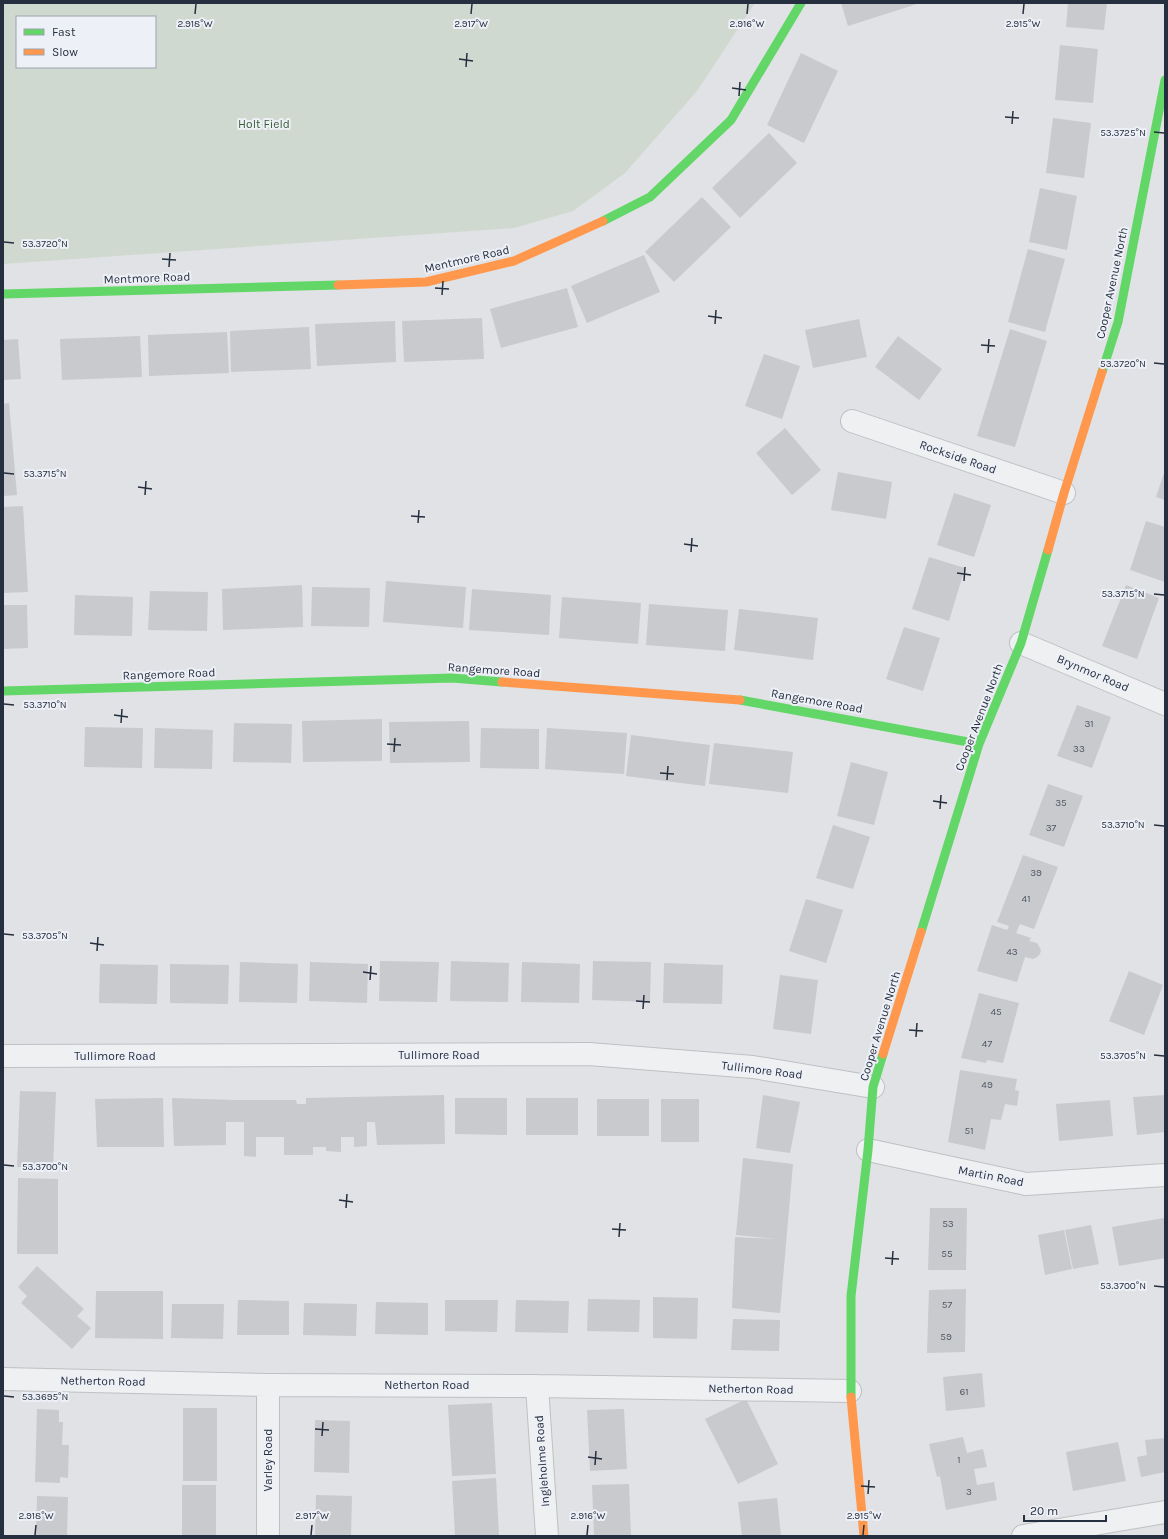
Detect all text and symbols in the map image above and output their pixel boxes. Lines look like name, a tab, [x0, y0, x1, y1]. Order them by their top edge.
legend	[16, 16, 156, 68]
text: 2.918°W	[177, 18, 213, 30]
text: 2.917°W	[454, 18, 488, 30]
text: 2.916°W	[730, 18, 764, 30]
text: 2.915°W	[1006, 18, 1040, 30]
text: Fast	[52, 25, 76, 39]
text: Slow	[52, 45, 78, 59]
park label: Holt Field	[238, 117, 290, 131]
text: 53.3725°N	[1100, 127, 1146, 139]
street label: Cooper Avenue North	[1093, 226, 1131, 340]
text: 53.3720°N	[22, 238, 68, 250]
street label: Mentmore Road	[423, 242, 511, 276]
street label: Mentmore Road	[103, 269, 191, 287]
text: 53.3720°N	[1100, 358, 1146, 370]
street label: Rockside Road	[918, 437, 998, 477]
text: 53.3715°N	[23, 468, 67, 480]
text: 53.3715°N	[1101, 588, 1145, 600]
street label: Brynmor Road	[1055, 651, 1131, 695]
street label: Rangemore Road	[447, 660, 541, 680]
street label: Cooper Avenue North	[952, 661, 1006, 773]
street label: Rangemore Road	[122, 665, 216, 683]
street label: Rangemore Road	[770, 686, 864, 716]
text: 53.3710°N	[23, 699, 67, 711]
house number: 31	[1084, 718, 1094, 730]
house number: 33	[1073, 743, 1085, 755]
house number: 35	[1055, 797, 1067, 809]
text: 53.3710°N	[1101, 819, 1145, 831]
house number: 37	[1046, 822, 1057, 834]
house number: 39	[1030, 867, 1042, 879]
house number: 41	[1022, 893, 1030, 905]
text: 53.3705°N	[22, 930, 68, 942]
house number: 43	[1006, 946, 1018, 958]
street label: Cooper Avenue North	[857, 969, 903, 1083]
house number: 45	[990, 1006, 1002, 1018]
house number: 47	[982, 1038, 992, 1050]
street label: Tullimore Road	[398, 1048, 480, 1062]
street label: Tullimore Road	[74, 1049, 156, 1063]
text: 53.3705°N	[1100, 1050, 1146, 1062]
street label: Tullimore Road	[721, 1058, 803, 1082]
house number: 49	[981, 1079, 993, 1091]
house number: 51	[965, 1125, 973, 1137]
text: 53.3700°N	[22, 1161, 68, 1173]
street label: Martin Road	[957, 1163, 1025, 1189]
house number: 53	[942, 1218, 954, 1230]
house number: 55	[941, 1248, 953, 1260]
text: 53.3700°N	[1100, 1280, 1146, 1292]
house number: 57	[942, 1299, 952, 1311]
house number: 59	[940, 1331, 952, 1343]
street label: Netherton Road	[60, 1373, 146, 1389]
street label: Netherton Road	[384, 1378, 470, 1392]
street label: Netherton Road	[708, 1381, 794, 1397]
house number: 61	[959, 1386, 969, 1398]
text: 53.3695°N	[22, 1391, 68, 1403]
street label: Ingleholme Road	[532, 1415, 552, 1507]
street label: Varley Road	[261, 1429, 275, 1491]
house number: 1	[957, 1454, 961, 1466]
house number: 3	[966, 1486, 972, 1498]
scale bar	[1024, 1497, 1106, 1523]
text: 20 m	[1030, 1504, 1058, 1518]
text: 2.918°W	[18, 1510, 54, 1522]
text: 2.917°W	[295, 1510, 329, 1522]
text: 2.916°W	[571, 1510, 605, 1522]
text: 2.915°W	[847, 1510, 881, 1522]

